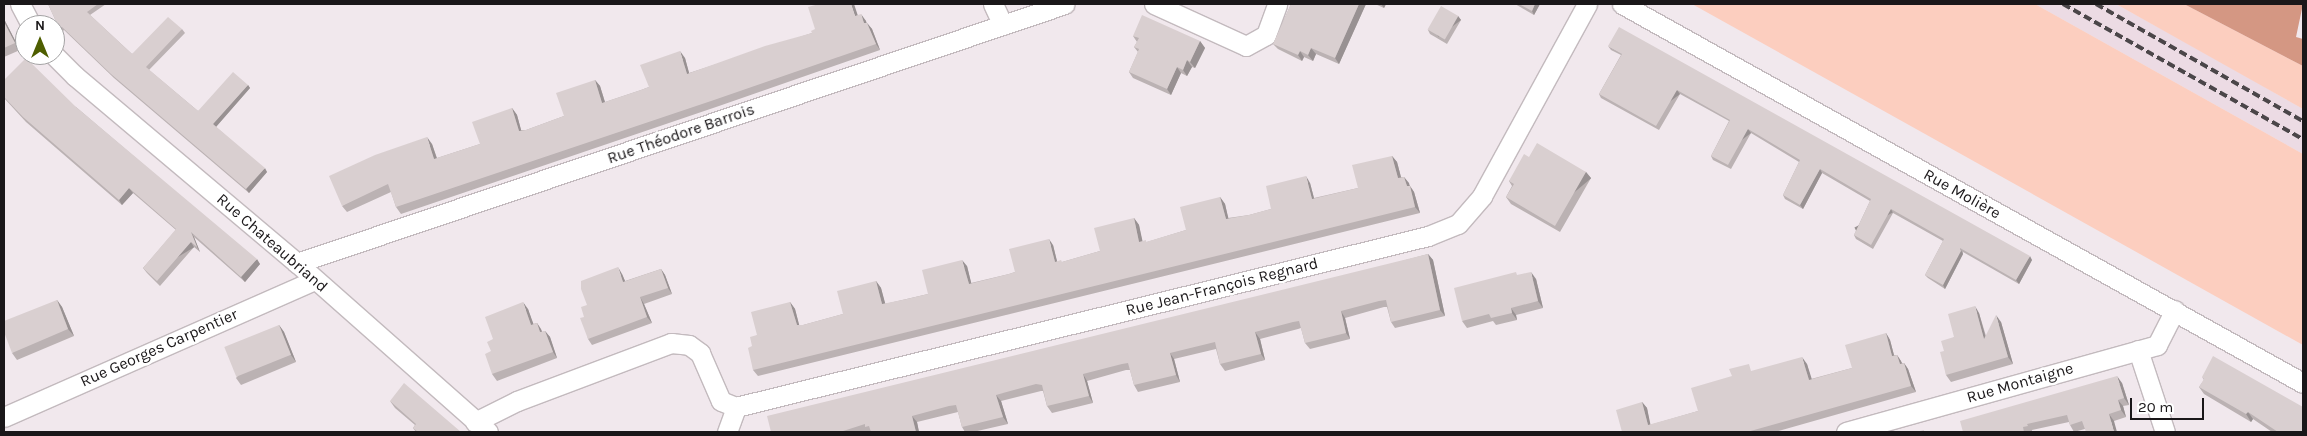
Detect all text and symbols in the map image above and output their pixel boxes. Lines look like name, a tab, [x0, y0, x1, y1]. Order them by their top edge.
north arrow	[15, 15, 65, 65]
text: N	[35, 17, 45, 34]
street label: Rue Théodore Barrois	[605, 100, 757, 168]
street label: Rue Molière	[1920, 165, 2004, 223]
street label: Rue Chateaubriand	[213, 190, 331, 296]
street label: Rue Jean-François Regnard	[1124, 254, 1320, 320]
street label: Rue Georges Carpentier	[77, 305, 241, 391]
street label: Rue Montaigne	[1965, 359, 2075, 407]
scale bar	[2132, 388, 2206, 420]
text: 20 m	[2138, 398, 2173, 416]

